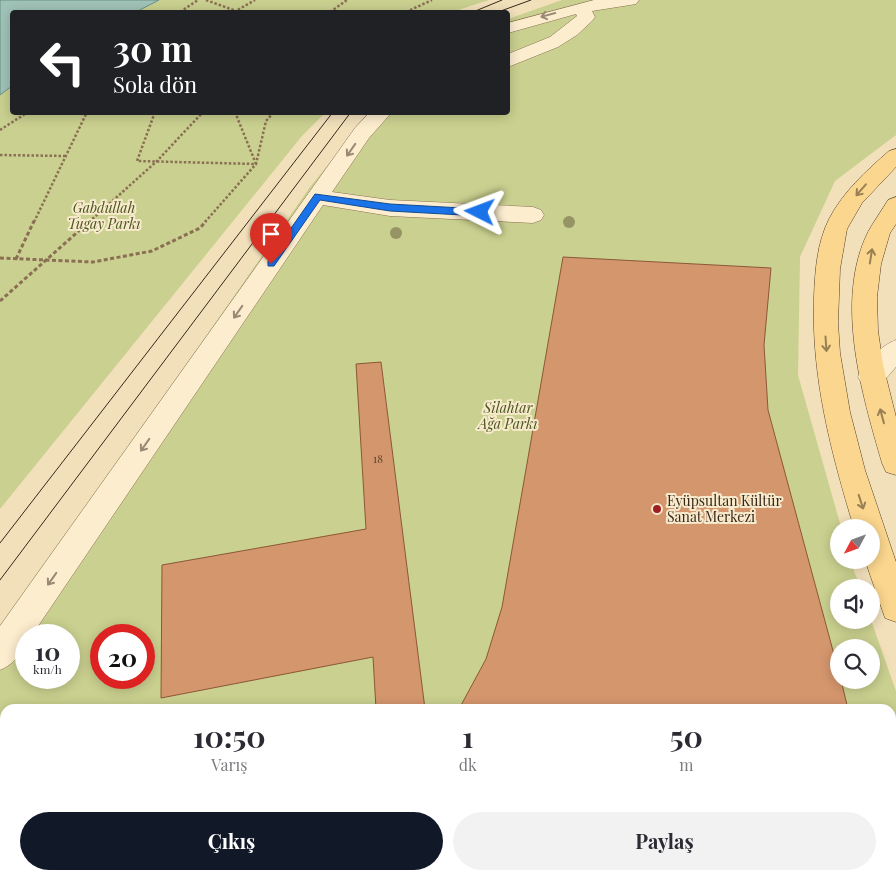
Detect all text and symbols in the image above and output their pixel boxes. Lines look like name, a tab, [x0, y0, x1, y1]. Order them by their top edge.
one-way arrow	[541, 11, 557, 21]
text: 30 m	[113, 24, 193, 71]
icon: left	[30, 30, 95, 95]
text: Sola dön	[113, 69, 197, 99]
one-way arrow	[346, 143, 356, 157]
one-way arrow	[855, 183, 867, 196]
position arrow	[453, 185, 505, 237]
park label: Gabdullah Tugay Parkı	[68, 198, 140, 233]
pin	[250, 213, 292, 264]
icon: arrive	[257, 220, 285, 248]
one-way arrow	[866, 248, 876, 264]
one-way arrow	[233, 305, 243, 319]
one-way arrow	[821, 335, 831, 351]
park label: Silahtar Ağa Parkı	[477, 398, 537, 433]
one-way arrow	[876, 409, 886, 425]
one-way arrow	[140, 438, 150, 452]
house number: 18	[373, 451, 383, 466]
place label: Eyüpsultan Kültür Sanat Merkezi	[667, 491, 782, 526]
one-way arrow	[857, 493, 866, 509]
marker: Eyüpsultan Kültür Sanat Merkezi	[651, 503, 663, 515]
north arrow	[830, 519, 880, 569]
map controls	[830, 519, 880, 689]
one-way arrow	[47, 572, 57, 586]
button: sound	[830, 579, 880, 629]
speed limit sign: 20	[90, 624, 155, 689]
text: 10	[35, 634, 60, 667]
button: search	[830, 639, 880, 689]
text: km/h	[33, 661, 62, 677]
text: 10:50	[193, 716, 266, 756]
text: 1	[462, 716, 474, 756]
text: 50	[670, 716, 703, 756]
text: Varış	[211, 754, 247, 775]
text: dk	[459, 754, 477, 775]
text: m	[679, 754, 694, 775]
button: Çıkış	[20, 812, 443, 870]
button: Paylaş	[453, 812, 876, 870]

